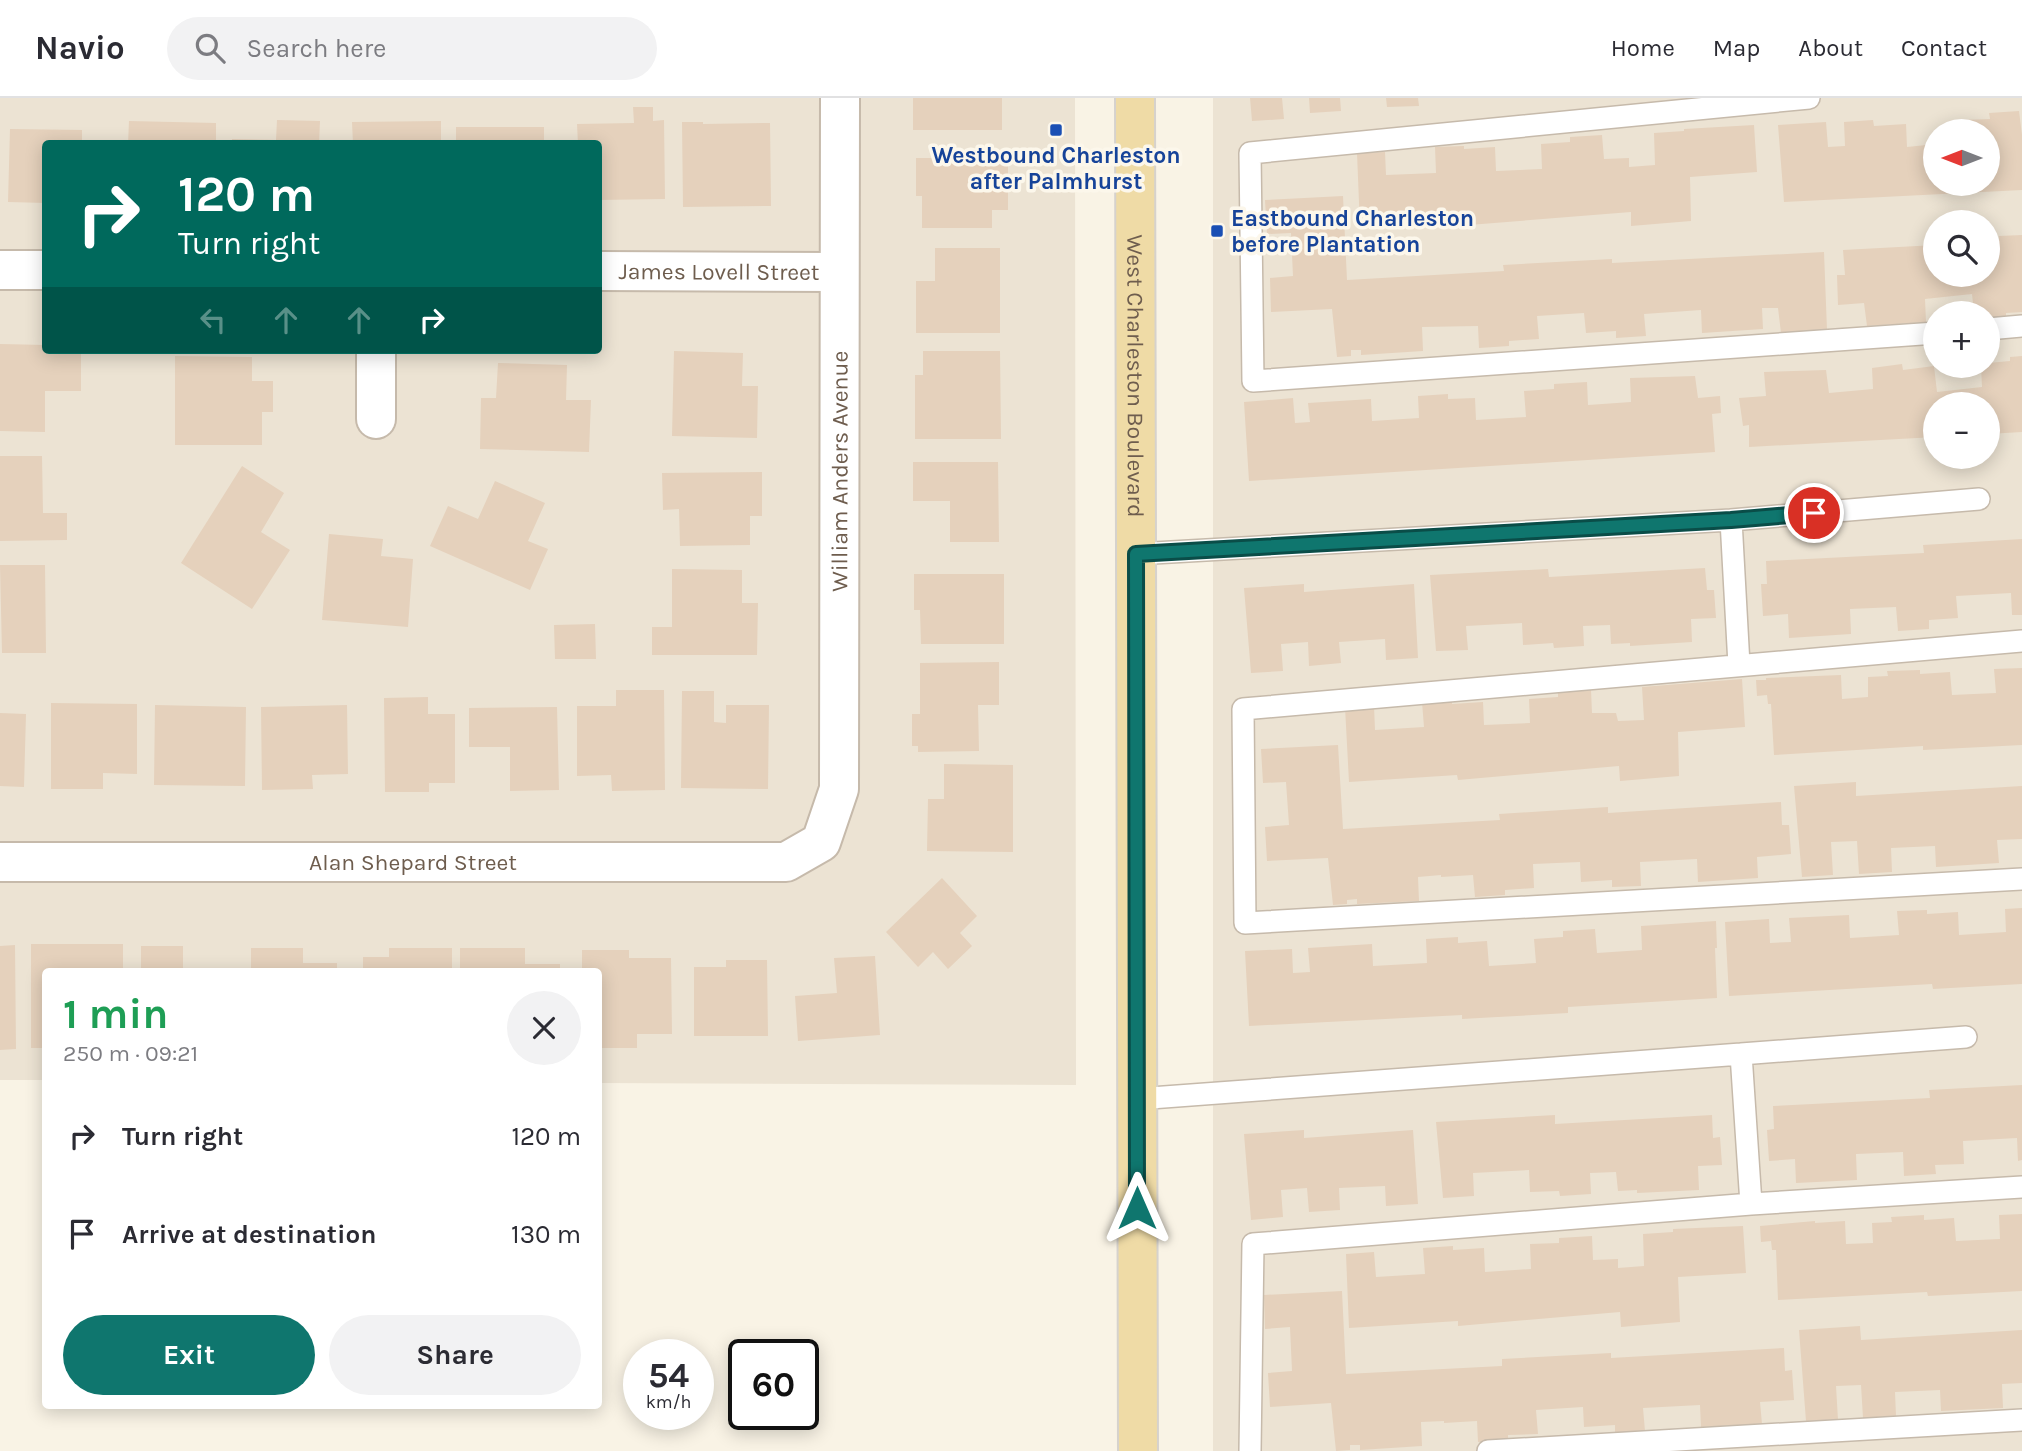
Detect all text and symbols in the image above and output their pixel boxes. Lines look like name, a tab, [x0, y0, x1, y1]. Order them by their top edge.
search box	[167, 17, 657, 80]
text: Navio	[35, 29, 125, 67]
icon: search	[191, 29, 229, 67]
text: Search here	[247, 33, 386, 64]
text: Home	[1611, 34, 1675, 62]
text: Map	[1713, 34, 1760, 62]
text: About	[1798, 34, 1863, 62]
text: Contact	[1901, 34, 1987, 62]
north arrow	[1923, 119, 2000, 196]
map controls	[1923, 119, 2000, 469]
marker: Westbound Charleston after Palmhurst	[1048, 122, 1064, 138]
place label: Westbound Charleston after Palmhurst	[931, 142, 1181, 195]
text: 120 m	[178, 166, 315, 223]
icon: right	[63, 168, 154, 259]
place label: Eastbound Charleston before Plantation	[1231, 205, 1474, 258]
button: search	[1923, 210, 2000, 287]
marker: Eastbound Charleston before Plantation	[1209, 223, 1225, 239]
text: Turn right	[178, 225, 320, 262]
street label: West Charleston Boulevard	[1122, 234, 1149, 518]
street label: James Lovell Street	[618, 258, 820, 285]
icon: left	[194, 301, 232, 339]
icon: ahead	[267, 301, 305, 339]
icon: ahead	[340, 301, 378, 339]
icon: right	[413, 301, 451, 339]
button: +	[1923, 301, 2000, 378]
street label: William Anders Avenue	[826, 351, 853, 592]
button: −	[1923, 392, 2000, 469]
pin	[1784, 483, 1844, 543]
icon: arrive	[1795, 494, 1833, 532]
street label: Alan Shepard Street	[309, 849, 517, 876]
text: 1 min	[63, 989, 168, 1039]
button: close	[507, 991, 581, 1065]
text: 250 m · 09:21	[63, 1040, 198, 1067]
icon: right	[63, 1117, 101, 1155]
text: Turn right	[122, 1121, 243, 1152]
text: 120 m	[511, 1121, 581, 1152]
position arrow	[1100, 1171, 1174, 1245]
icon: arrive	[63, 1215, 101, 1253]
text: Arrive at destination	[122, 1219, 376, 1250]
text: 130 m	[511, 1219, 581, 1250]
button: Exit	[63, 1315, 315, 1395]
button: Share	[329, 1315, 581, 1395]
speed limit sign: 60	[728, 1339, 819, 1430]
text: 54	[648, 1355, 689, 1396]
text: km/h	[646, 1391, 691, 1413]

